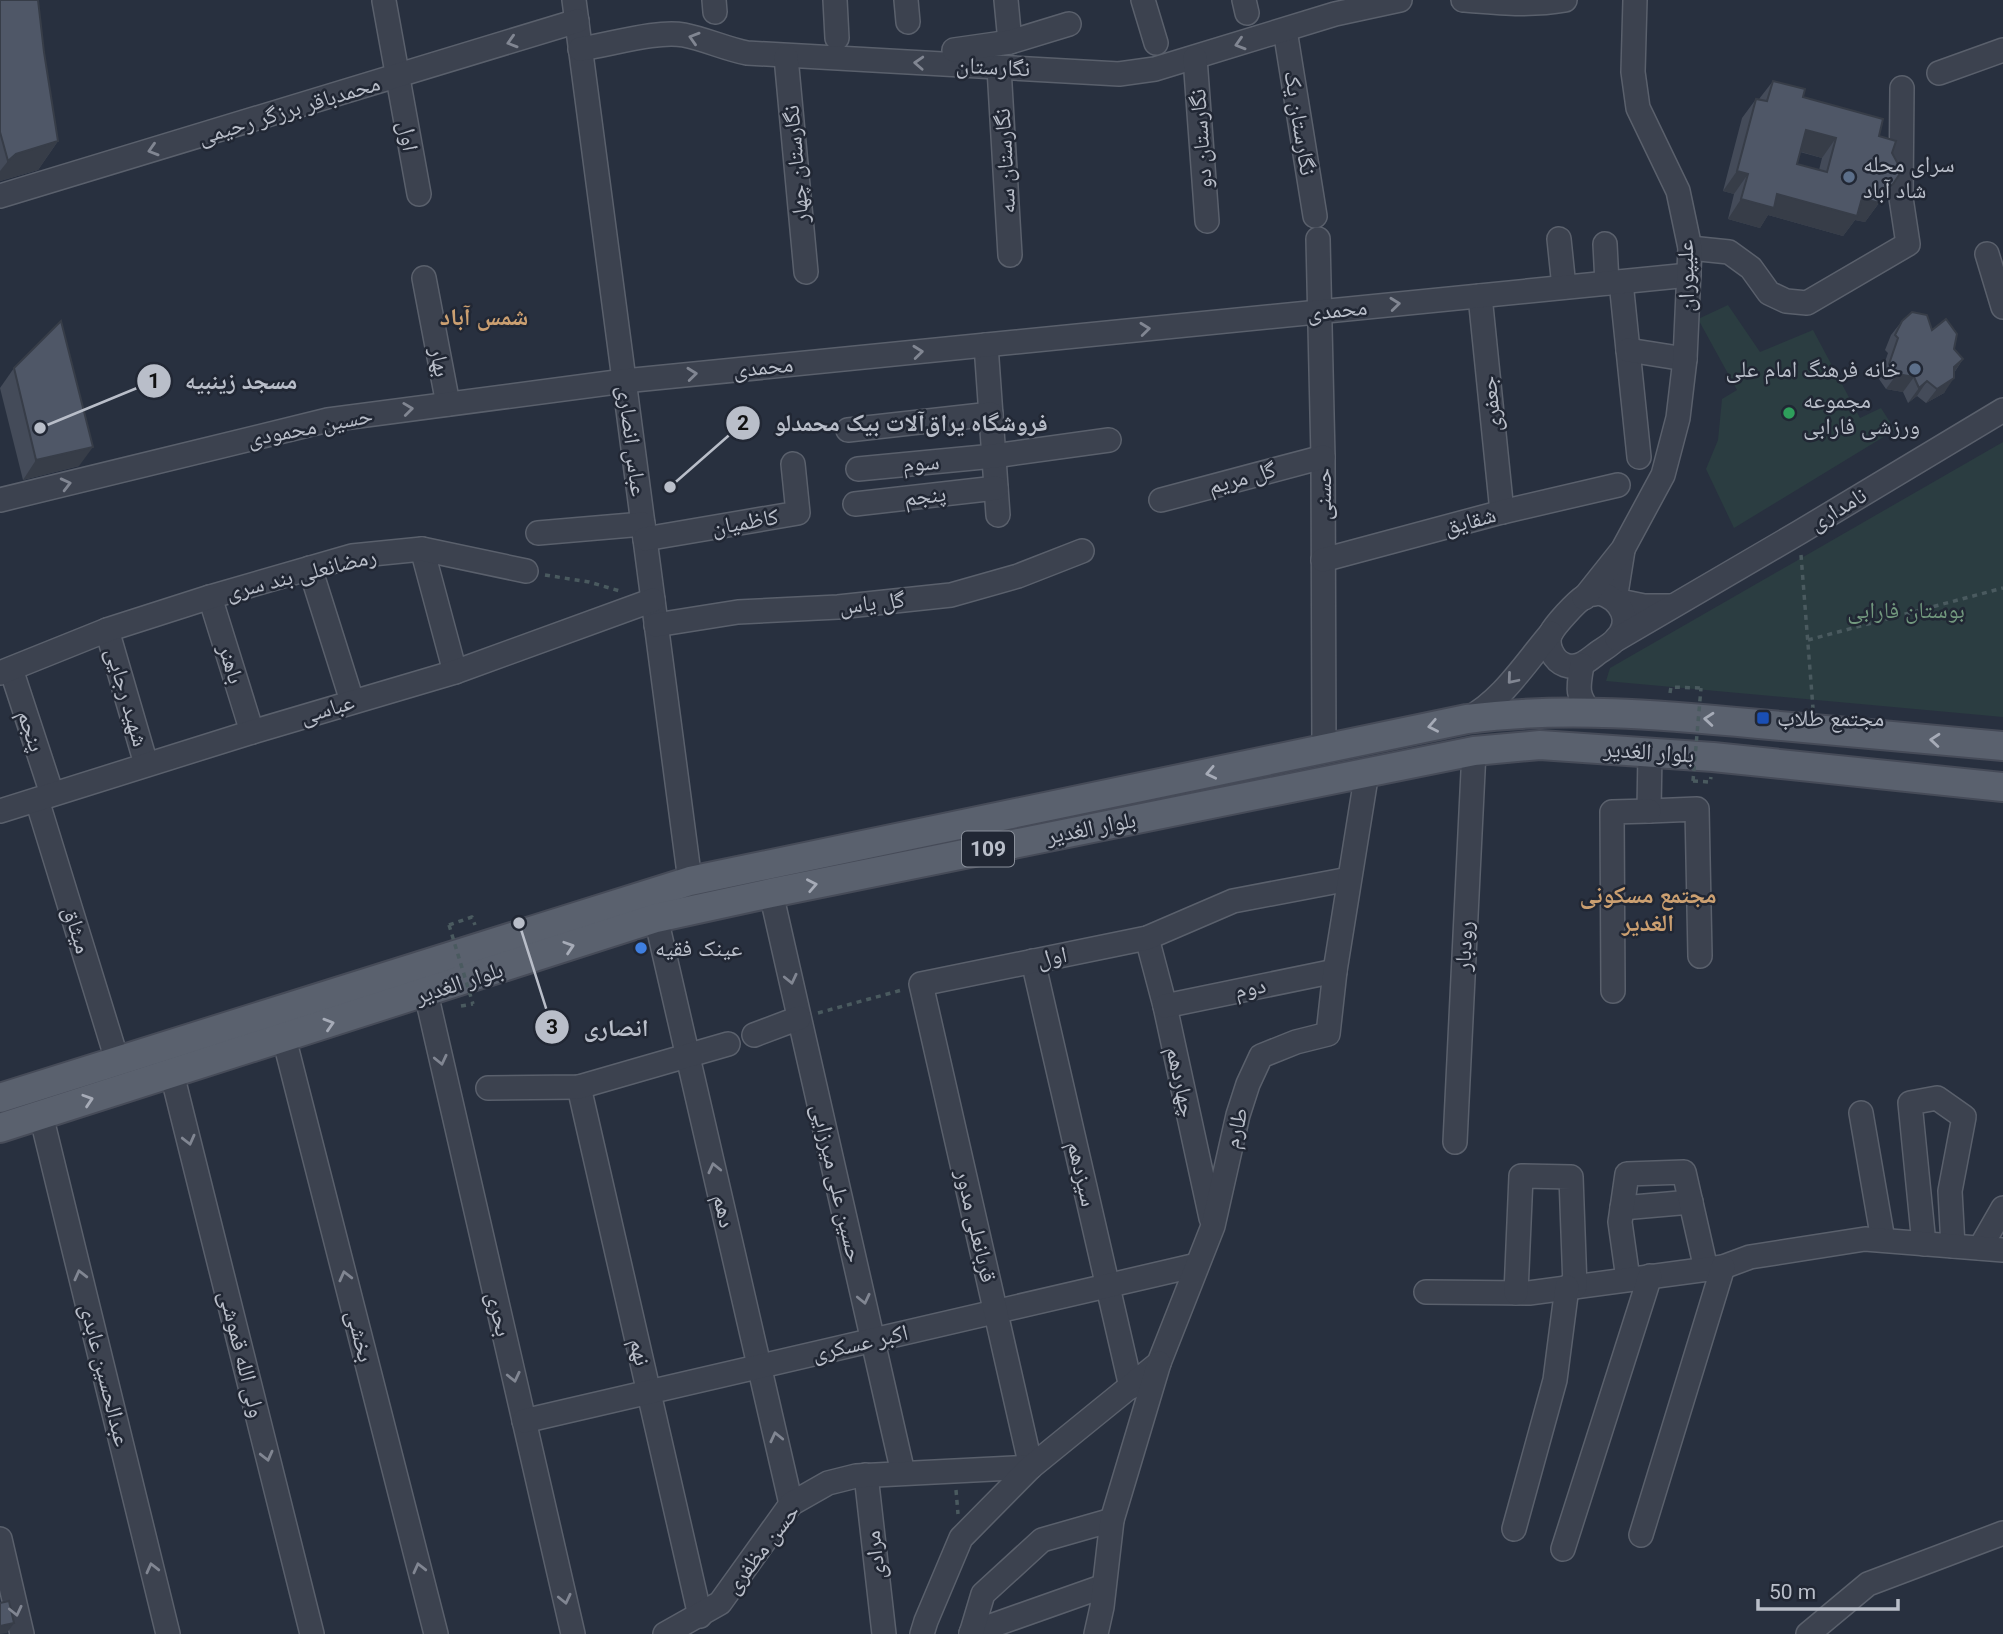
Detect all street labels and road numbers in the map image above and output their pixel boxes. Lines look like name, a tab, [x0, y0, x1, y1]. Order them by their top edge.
street label: نگارستان	[955, 52, 1031, 82]
street label: محمدباقر برزگر رحیمی	[195, 69, 383, 151]
street label: نگارستان یک	[1278, 69, 1322, 177]
street label: نگارستان دو	[1184, 88, 1218, 190]
street label: نگارستان چهار	[777, 104, 815, 225]
street label: نگارستان سه	[989, 108, 1021, 214]
street label: اول	[392, 119, 424, 153]
street label: علیپوران	[1672, 239, 1700, 312]
street label: محمدی	[1306, 293, 1368, 327]
street label: بهار	[424, 344, 456, 379]
street label: محمدی	[732, 350, 794, 384]
street label: جعفری	[1475, 374, 1507, 434]
street label: عباس انصاری	[612, 384, 652, 498]
street label: حسین محمودی	[245, 402, 375, 452]
street label: سوم	[901, 448, 941, 480]
street label: گل مریم	[1205, 456, 1280, 502]
street label: حسنی	[1310, 468, 1337, 520]
street label: پنجم	[902, 480, 948, 514]
street label: نامداری	[1804, 481, 1872, 537]
street label: شقایق	[1441, 501, 1499, 541]
street label: کاظمیان	[709, 503, 781, 541]
street label: رمضانعلی بند سری	[223, 542, 379, 606]
street label: گل یاس	[838, 586, 907, 620]
street label: باهنر	[212, 640, 250, 687]
street label: شهید رجایی	[100, 644, 154, 750]
street label: عباسی	[297, 688, 358, 730]
street label: پنجم	[10, 707, 50, 756]
street label: بلوار الغدیر	[1602, 735, 1695, 769]
street label: بلوار الغدیر	[1043, 806, 1138, 850]
road number: 109	[962, 832, 1014, 866]
street label: میثاق	[57, 903, 97, 957]
street label: رودبار	[1449, 920, 1479, 973]
street label: اول	[1035, 941, 1069, 973]
street label: بلوار الغدیر	[411, 956, 506, 1010]
street label: دوم	[1232, 972, 1269, 1006]
street label: چهاردهم	[1158, 1044, 1202, 1120]
street label: حسین علی میرزایی	[806, 1101, 868, 1265]
street label: طارم	[1218, 1105, 1256, 1152]
street label: سیزدهم	[1059, 1139, 1103, 1210]
street label: قربانعلی مدور	[950, 1166, 1002, 1285]
street label: دهم	[705, 1192, 741, 1231]
street label: ولی الله قموشی	[213, 1288, 271, 1420]
street label: بحری	[481, 1289, 517, 1339]
street label: عبدالحسین عابدی	[74, 1301, 136, 1450]
street label: بخشی	[341, 1307, 379, 1365]
street label: اکبر عسکری	[809, 1319, 911, 1367]
street label: نهم	[622, 1336, 656, 1369]
street label: حسن مظفری	[719, 1499, 805, 1599]
street label: مرادی	[859, 1529, 891, 1581]

